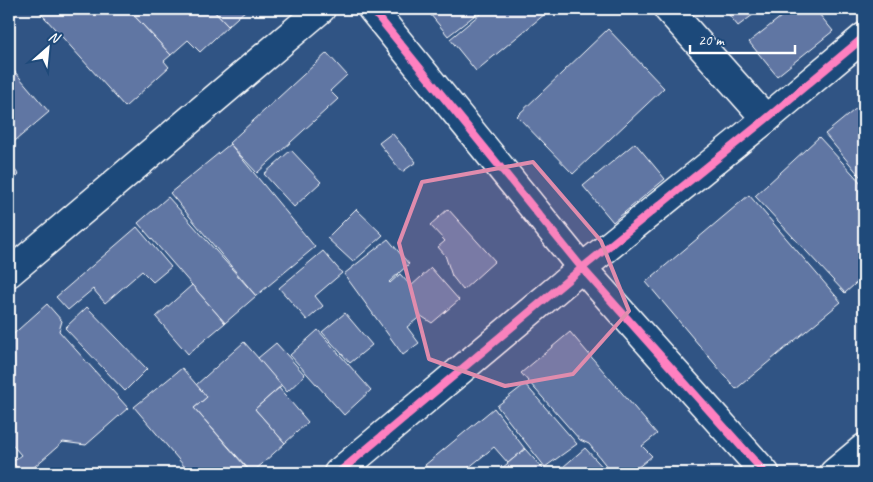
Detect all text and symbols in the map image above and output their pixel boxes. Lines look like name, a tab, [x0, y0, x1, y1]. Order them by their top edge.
north arrow	[22, 22, 72, 72]
scale bar	[690, 22, 796, 54]
text: N	[46, 27, 63, 47]
text: 20 m	[698, 31, 725, 50]

